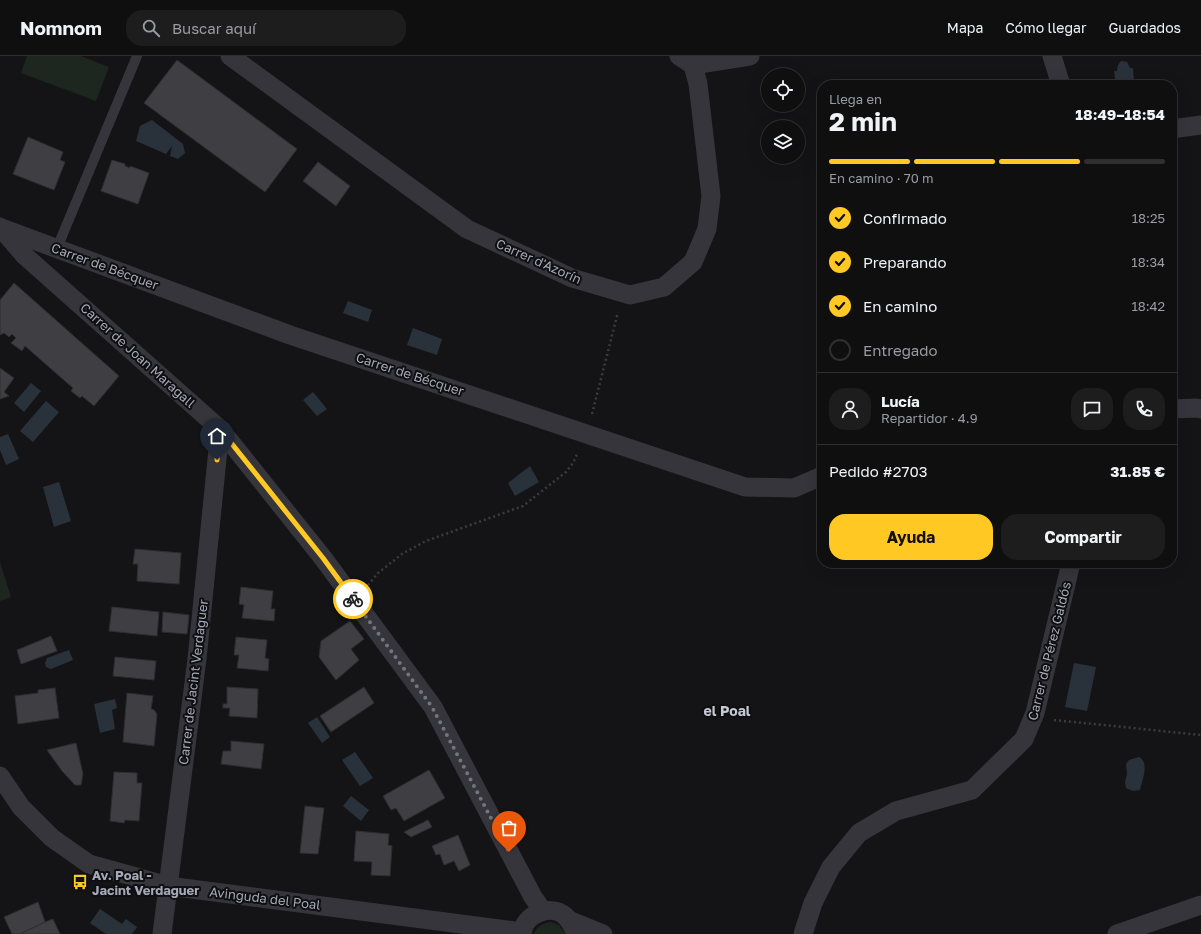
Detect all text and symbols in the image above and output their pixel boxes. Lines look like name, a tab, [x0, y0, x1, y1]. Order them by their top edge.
search box	[126, 10, 406, 46]
text: Nomnom	[20, 16, 102, 39]
icon: search	[140, 17, 162, 39]
text: Buscar aquí	[172, 19, 256, 37]
text: Mapa	[947, 19, 983, 36]
text: Cómo llegar	[1005, 19, 1086, 36]
text: Guardados	[1108, 19, 1181, 36]
map controls	[761, 68, 805, 164]
button: locate	[761, 68, 805, 112]
text: Llega en	[829, 91, 882, 107]
text: 18:49–18:54	[1075, 105, 1165, 123]
text: 2 min	[829, 106, 897, 137]
button: layers	[761, 120, 805, 164]
text: En camino · 70 m	[829, 170, 934, 186]
icon: check	[829, 207, 851, 229]
text: Confirmado	[863, 209, 947, 227]
text: 18:25	[1132, 210, 1165, 226]
street label: Carrer d'Azorín	[494, 235, 584, 287]
street label: Carrer de Bécquer	[49, 239, 161, 293]
icon: check	[829, 251, 851, 273]
text: Preparando	[863, 253, 947, 271]
text: 18:34	[1131, 254, 1165, 270]
icon: check	[829, 295, 851, 317]
text: En camino	[863, 297, 937, 315]
text: 18:42	[1131, 298, 1165, 314]
street label: Carrer de Joan Maragall	[77, 299, 199, 411]
text: Entregado	[863, 341, 938, 359]
street label: Carrer de Bécquer	[354, 349, 466, 399]
button: person	[829, 388, 871, 430]
button: chat	[1071, 388, 1113, 430]
button: phone	[1123, 388, 1165, 430]
text: Lucía	[881, 392, 920, 410]
text: Repartidor · 4.9	[881, 410, 978, 426]
pin	[200, 419, 234, 460]
icon: home	[206, 425, 228, 447]
text: Pedido #2703	[829, 462, 928, 480]
text: 31.85 €	[1110, 462, 1165, 480]
button: Ayuda	[829, 514, 993, 560]
button: Compartir	[1001, 514, 1165, 560]
courier	[333, 579, 373, 619]
street label: Carrer de Pérez Galdós	[1024, 580, 1074, 722]
icon: bike	[342, 588, 364, 610]
street label: Carrer de Jacint Verdaguer	[175, 598, 211, 766]
district label: el Poal	[704, 702, 751, 719]
pin	[492, 811, 526, 852]
icon: bag	[498, 817, 520, 839]
place label: Av. Poal - Jacint Verdaguer	[92, 867, 199, 898]
bus stop icon: Av. Poal - Jacint Verdaguer	[71, 873, 89, 891]
street label: Avinguda del Poal	[209, 883, 321, 913]

